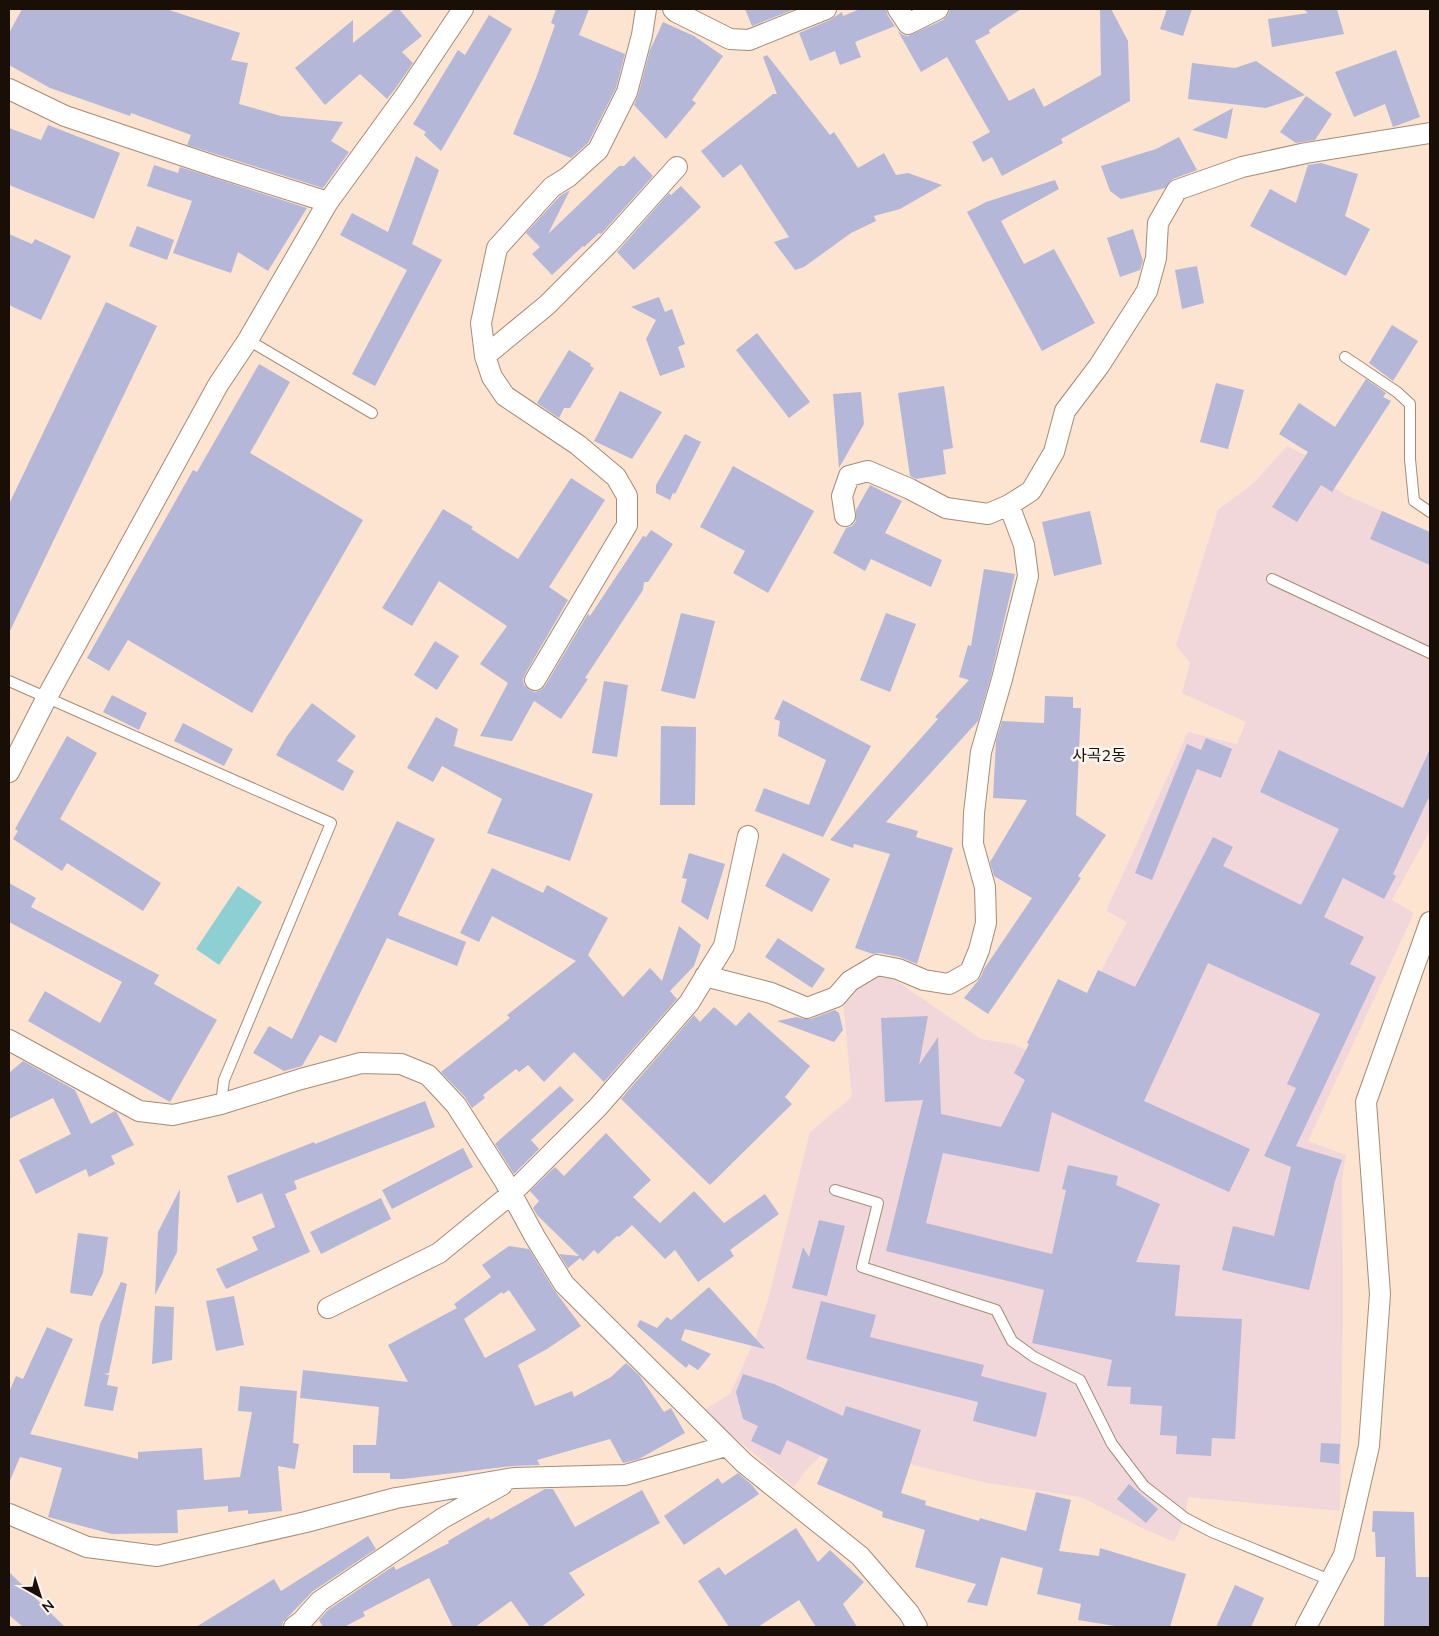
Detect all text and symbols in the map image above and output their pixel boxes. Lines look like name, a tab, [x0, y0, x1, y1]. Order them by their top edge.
district label: 사곡2동	[1072, 745, 1126, 767]
north arrow	[15, 1571, 65, 1621]
text: N	[38, 1595, 58, 1616]

